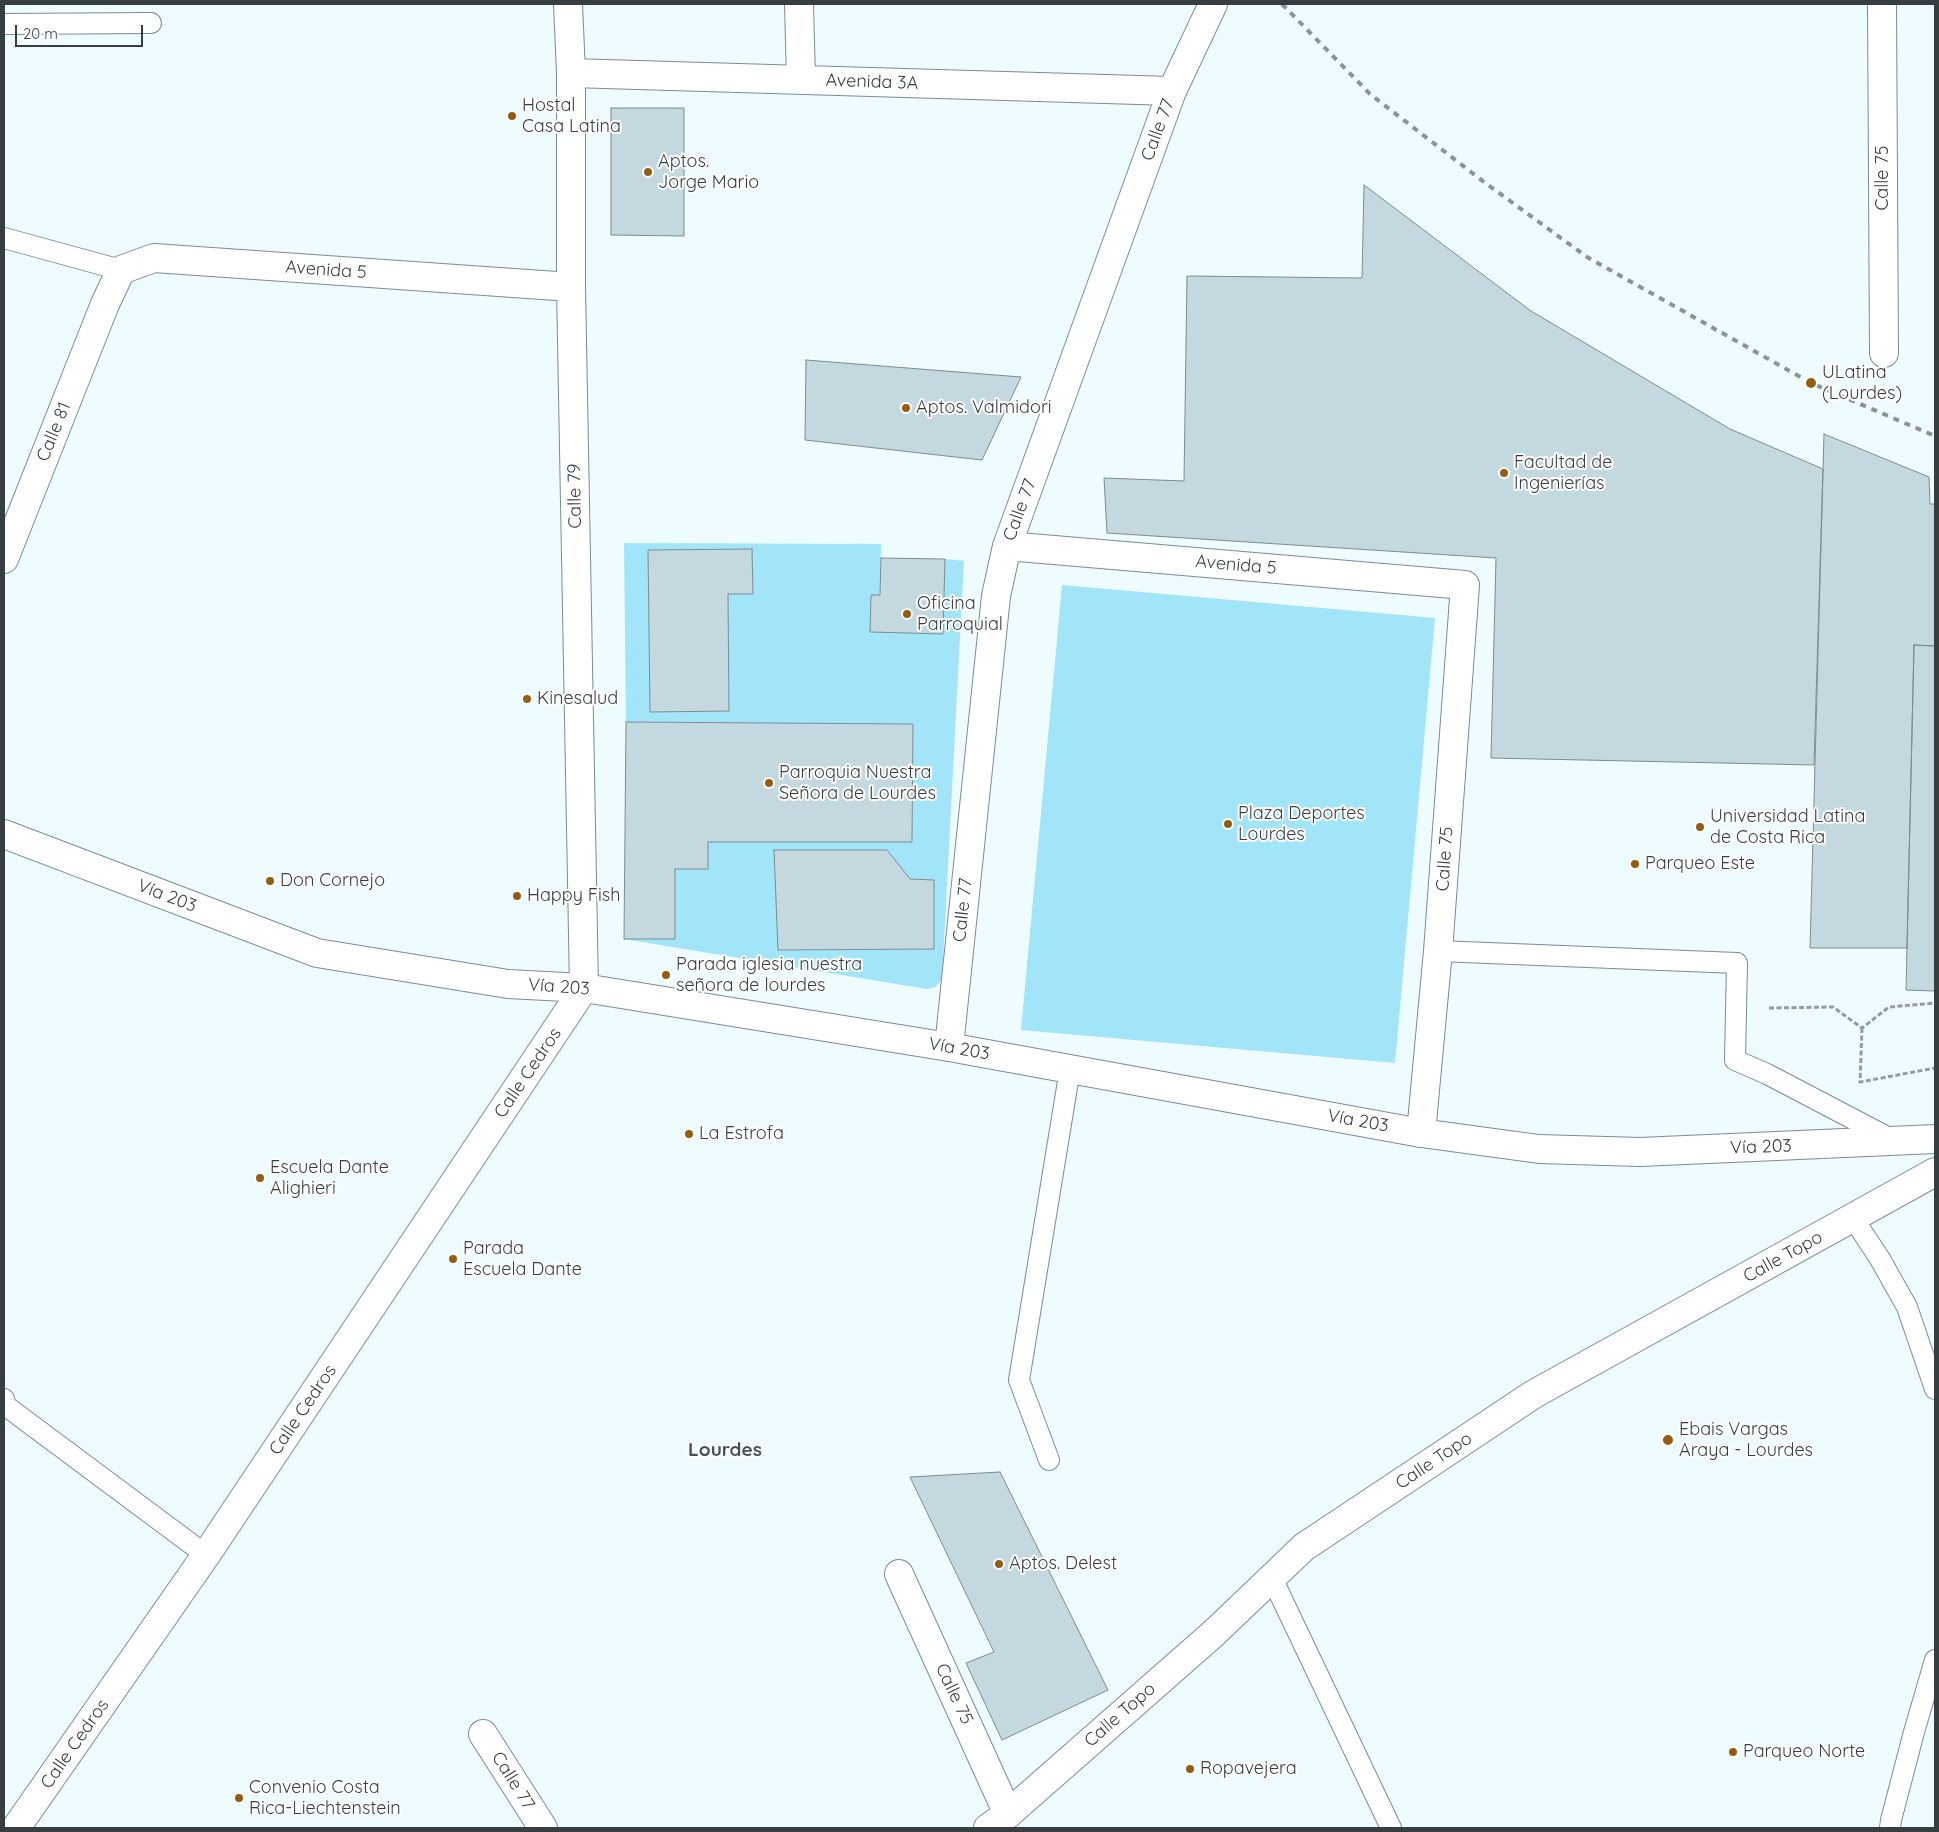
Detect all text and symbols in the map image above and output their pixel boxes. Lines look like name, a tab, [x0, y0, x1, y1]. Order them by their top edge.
scale bar	[18, 15, 145, 47]
text: 20 m	[23, 24, 58, 43]
street label: Avenida 3A	[825, 70, 919, 94]
place label: Hostal Casa Latina	[522, 95, 621, 138]
street label: Calle 77	[1137, 96, 1179, 164]
marker: Hostal Casa Latina	[506, 110, 518, 122]
street label: Calle 75	[1872, 146, 1894, 210]
place label: Aptos. Jorge Mario	[658, 151, 759, 193]
marker: Aptos. Jorge Mario	[642, 166, 654, 178]
street label: Avenida 5	[285, 256, 367, 284]
place label: ULatina (Lourdes)	[1822, 362, 1902, 404]
marker: ULatina (Lourdes)	[1804, 376, 1818, 390]
place label: Aptos. Valmidori	[916, 397, 1052, 419]
street label: Calle 81	[32, 399, 76, 465]
marker: Aptos. Valmidori	[900, 402, 912, 414]
place label: Facultad de Ingenierías	[1514, 452, 1612, 494]
street label: Calle 79	[564, 463, 586, 529]
marker: Facultad de Ingenierías	[1498, 467, 1510, 479]
street label: Calle 77	[999, 476, 1041, 544]
street label: Avenida 5	[1194, 551, 1278, 579]
place label: Oficina Parroquial	[917, 593, 1003, 636]
marker: Oficina Parroquial	[901, 608, 913, 620]
place label: Kinesalud	[537, 688, 618, 710]
marker: Kinesalud	[521, 693, 533, 705]
place label: Parroquia Nuestra Señora de Lourdes	[779, 762, 936, 804]
marker: Parroquia Nuestra Señora de Lourdes	[763, 777, 775, 789]
place label: Plaza Deportes Lourdes	[1238, 803, 1365, 846]
place label: Universidad Latina de Costa Rica	[1710, 806, 1865, 849]
marker: Plaza Deportes Lourdes	[1222, 818, 1234, 830]
marker: Universidad Latina de Costa Rica	[1694, 821, 1706, 833]
street label: Calle 75	[1432, 826, 1458, 892]
place label: Parqueo Este	[1645, 853, 1755, 875]
marker: Parqueo Este	[1629, 858, 1641, 870]
place label: Don Cornejo	[280, 870, 385, 892]
street label: Vía 203	[134, 875, 200, 917]
marker: Don Cornejo	[264, 875, 276, 887]
street label: Calle 77	[949, 877, 977, 943]
place label: Happy Fish	[527, 885, 621, 907]
marker: Happy Fish	[511, 890, 523, 902]
place label: Parada iglesia nuestra señora de lourdes	[676, 954, 862, 996]
marker: Parada iglesia nuestra señora de lourdes	[660, 969, 672, 981]
street label: Vía 203	[527, 974, 591, 1000]
street label: Calle Cedros	[490, 1024, 566, 1122]
street label: Vía 203	[927, 1033, 991, 1065]
street label: Vía 203	[1326, 1105, 1390, 1137]
place label: La Estrofa	[699, 1123, 784, 1145]
marker: La Estrofa	[683, 1128, 695, 1140]
street label: Vía 203	[1730, 1135, 1792, 1159]
place label: Escuela Dante Alighieri	[270, 1157, 389, 1200]
marker: Escuela Dante Alighieri	[254, 1172, 266, 1184]
street label: Calle Topo	[1740, 1226, 1826, 1288]
place label: Parada Escuela Dante	[463, 1238, 582, 1280]
marker: Parada Escuela Dante	[447, 1253, 459, 1265]
street label: Calle Cedros	[265, 1361, 341, 1459]
place label: Ebais Vargas Araya - Lourdes	[1679, 1419, 1813, 1462]
street label: Calle Topo	[1392, 1428, 1476, 1494]
marker: Ebais Vargas Araya - Lourdes	[1661, 1433, 1675, 1447]
district label: Lourdes	[688, 1439, 762, 1461]
place label: Aptos. Delest	[1009, 1553, 1117, 1575]
marker: Aptos. Delest	[993, 1558, 1005, 1570]
street label: Calle 75	[931, 1660, 977, 1728]
street label: Calle Topo	[1080, 1678, 1160, 1752]
street label: Calle Cedros	[36, 1695, 114, 1793]
place label: Parqueo Norte	[1743, 1741, 1865, 1763]
marker: Parqueo Norte	[1727, 1746, 1739, 1758]
street label: Calle 77	[487, 1748, 539, 1814]
place label: Ropavejera	[1200, 1758, 1297, 1780]
marker: Ropavejera	[1184, 1763, 1196, 1775]
place label: Convenio Costa Rica-Liechtenstein	[249, 1777, 401, 1820]
marker: Convenio Costa Rica-Liechtenstein	[233, 1792, 245, 1804]

